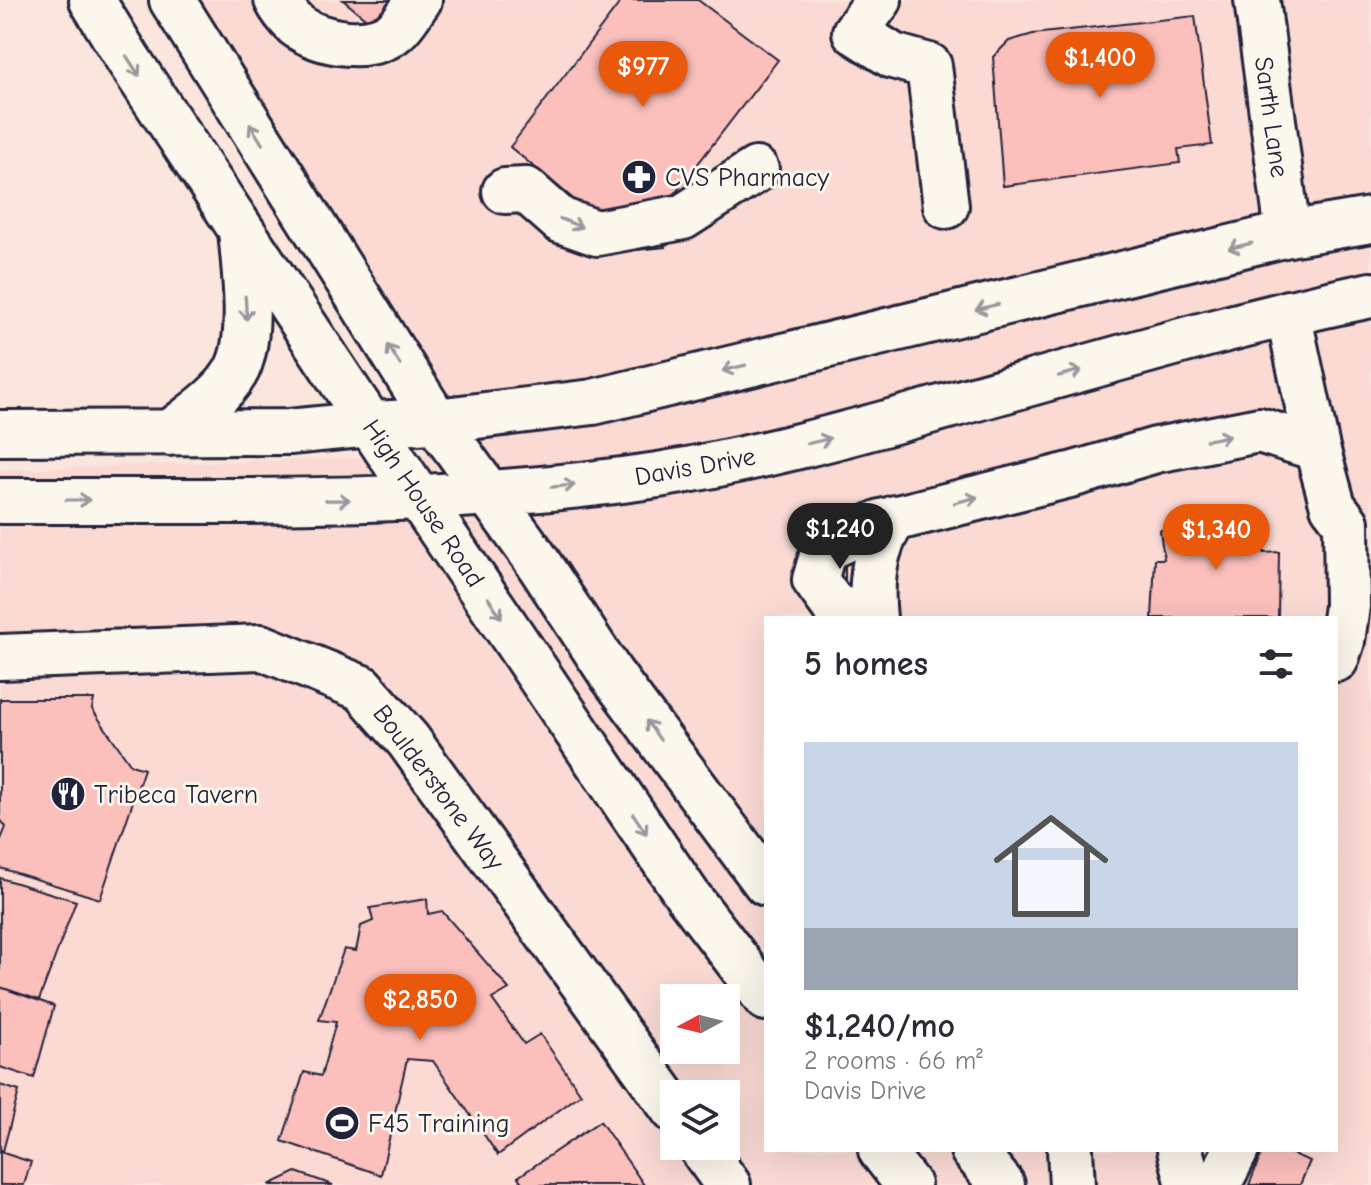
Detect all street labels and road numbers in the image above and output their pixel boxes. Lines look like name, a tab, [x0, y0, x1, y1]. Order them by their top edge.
street label: Sarth Lane	[1248, 55, 1294, 179]
street label: High House Road	[356, 414, 490, 593]
street label: Davis Drive	[632, 442, 758, 492]
street label: Boulderstone Way	[366, 699, 510, 876]

